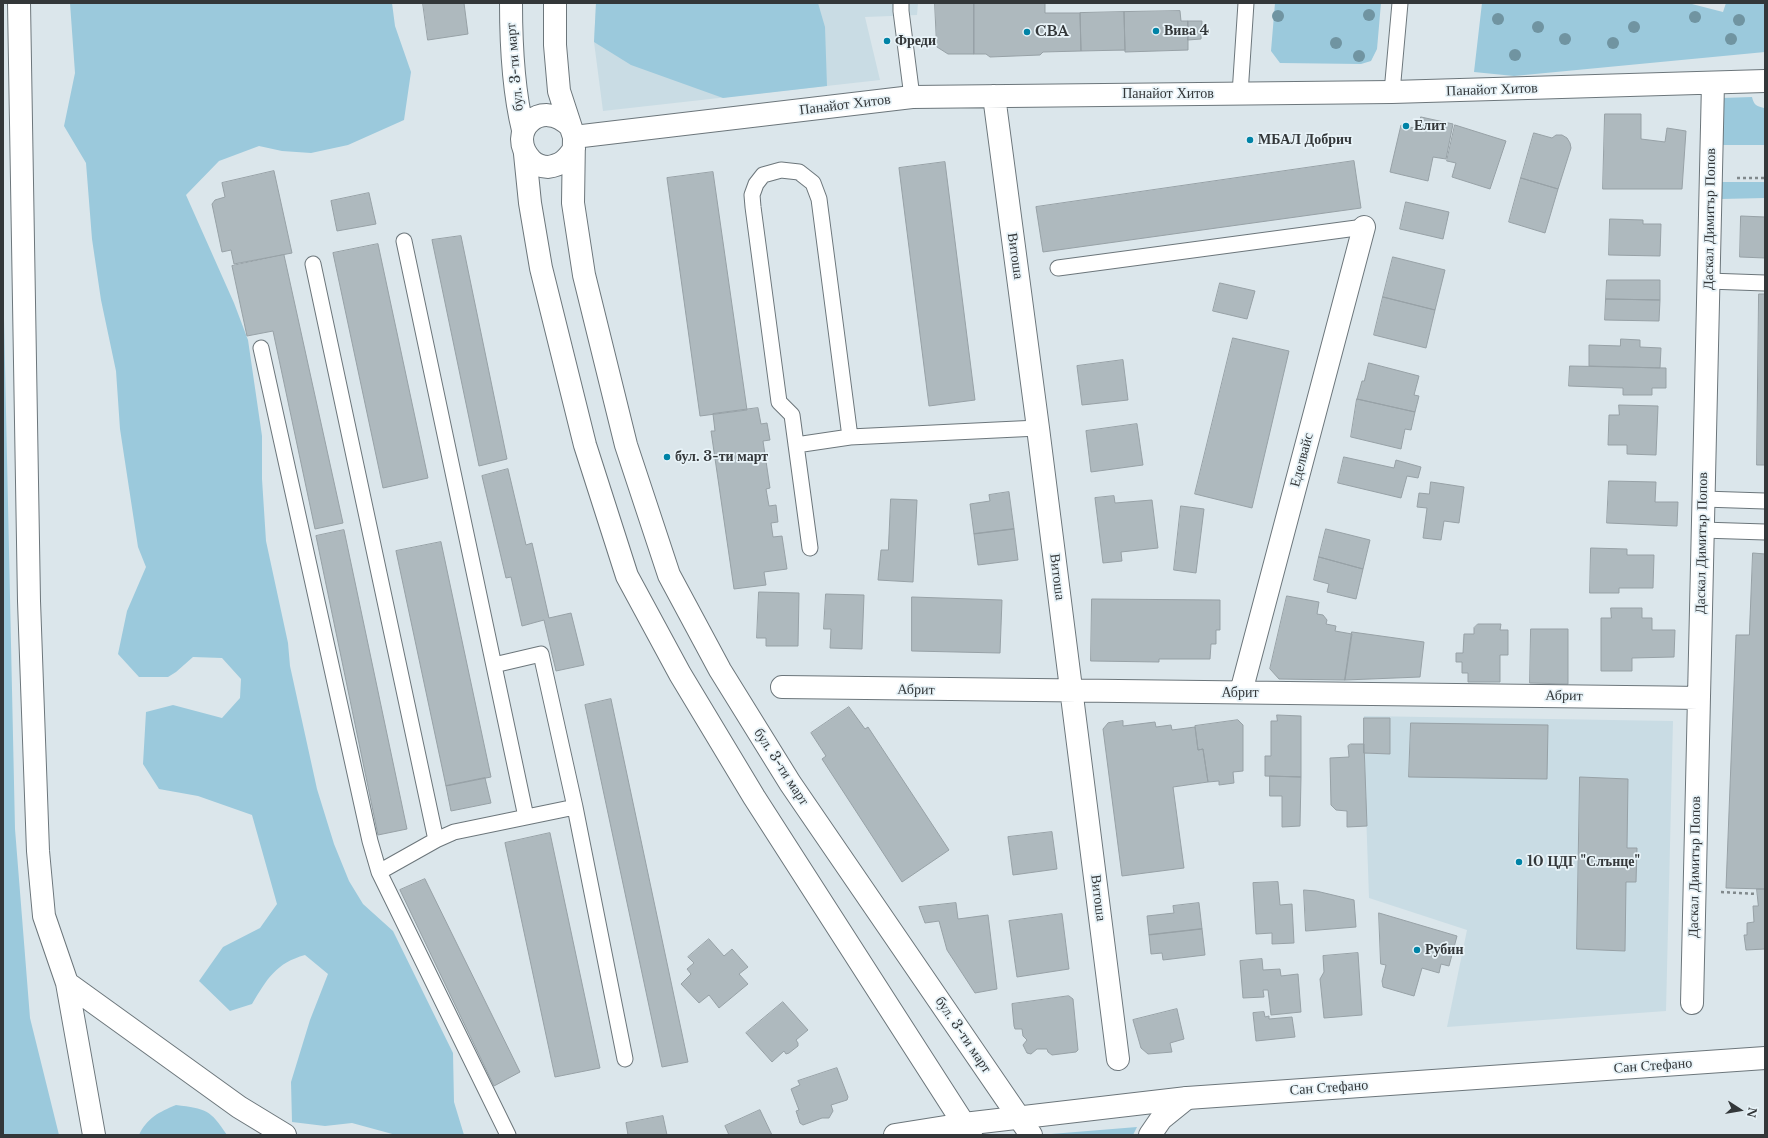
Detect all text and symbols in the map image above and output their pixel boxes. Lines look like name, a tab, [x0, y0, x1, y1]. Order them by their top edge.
street label: бул. 3-ти март	[503, 22, 527, 112]
place label: Вива 4	[1164, 23, 1209, 39]
place label: CBA	[1035, 24, 1069, 40]
marker: Вива 4	[1151, 26, 1161, 36]
marker: CBA	[1022, 27, 1032, 37]
place label: Фреди	[895, 33, 936, 49]
marker: Фреди	[882, 36, 892, 46]
street label: Панайот Хитов	[1446, 80, 1538, 100]
street label: Панайот Хитов	[1122, 86, 1214, 102]
street label: Панайот Хитов	[799, 91, 891, 119]
place label: Елит	[1414, 118, 1446, 134]
marker: Елит	[1401, 121, 1411, 131]
place label: МБАЛ Добрич	[1258, 132, 1352, 148]
marker: МБАЛ Добрич	[1245, 135, 1255, 145]
street label: Даскал Димитър Попов	[1700, 148, 1720, 290]
street label: Витоша	[1003, 232, 1027, 280]
street label: Еделвайс	[1287, 431, 1317, 489]
place label: бул. 3-ти март	[675, 449, 768, 465]
marker: бул. 3-ти март	[662, 452, 672, 462]
street label: Даскал Димитър Попов	[1692, 472, 1712, 614]
street label: Витоша	[1046, 553, 1068, 601]
street label: Абрит	[897, 681, 935, 699]
street label: Абрит	[1221, 685, 1259, 701]
street label: Абрит	[1545, 687, 1583, 705]
street label: бул. 3-ти март	[750, 725, 812, 809]
street label: Даскал Димитър Попов	[1685, 796, 1705, 938]
place label: 10 ЦДГ "Слънце"	[1527, 854, 1640, 870]
marker: 10 ЦДГ "Слънце"	[1514, 857, 1524, 867]
street label: Витоша	[1087, 874, 1109, 922]
place label: Рубин	[1425, 942, 1464, 958]
marker: Рубин	[1412, 945, 1422, 955]
street label: бул. 3-ти март	[931, 994, 995, 1076]
street label: Сан Стефано	[1613, 1055, 1693, 1077]
street label: Сан Стефано	[1289, 1077, 1369, 1099]
north arrow	[1720, 1090, 1760, 1130]
text: N	[1744, 1106, 1760, 1119]

